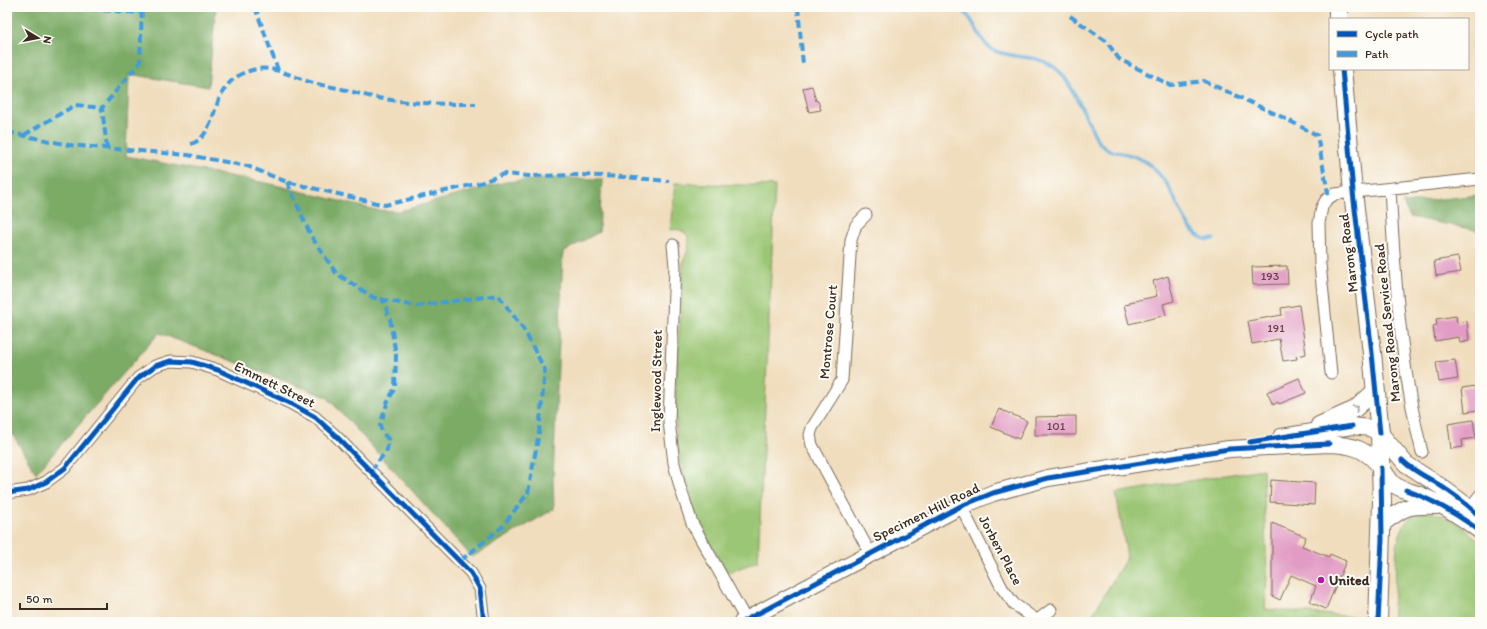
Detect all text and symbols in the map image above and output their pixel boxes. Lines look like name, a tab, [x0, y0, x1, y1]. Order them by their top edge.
north arrow	[18, 18, 58, 58]
legend	[1329, 18, 1469, 70]
text: Cycle path	[1365, 27, 1419, 41]
text: N	[40, 35, 54, 44]
text: Path	[1365, 47, 1388, 61]
street label: Marong Road	[1335, 212, 1362, 293]
street label: Marong Road Service Road	[1371, 242, 1404, 403]
house number: 193	[1261, 269, 1280, 283]
street label: Montrose Court	[816, 284, 841, 380]
house number: 191	[1267, 321, 1285, 335]
street label: Inglewood Street	[647, 330, 666, 432]
street label: Emmett Street	[232, 358, 318, 411]
one-way arrow	[1352, 405, 1359, 413]
house number: 101	[1047, 419, 1066, 433]
street label: Specimen Hill Road	[870, 479, 983, 546]
street label: Jorben Place	[975, 512, 1026, 588]
place label: United	[1329, 572, 1370, 589]
marker: United	[1316, 575, 1326, 585]
scale bar	[20, 585, 107, 611]
text: 50 m	[26, 592, 52, 606]

